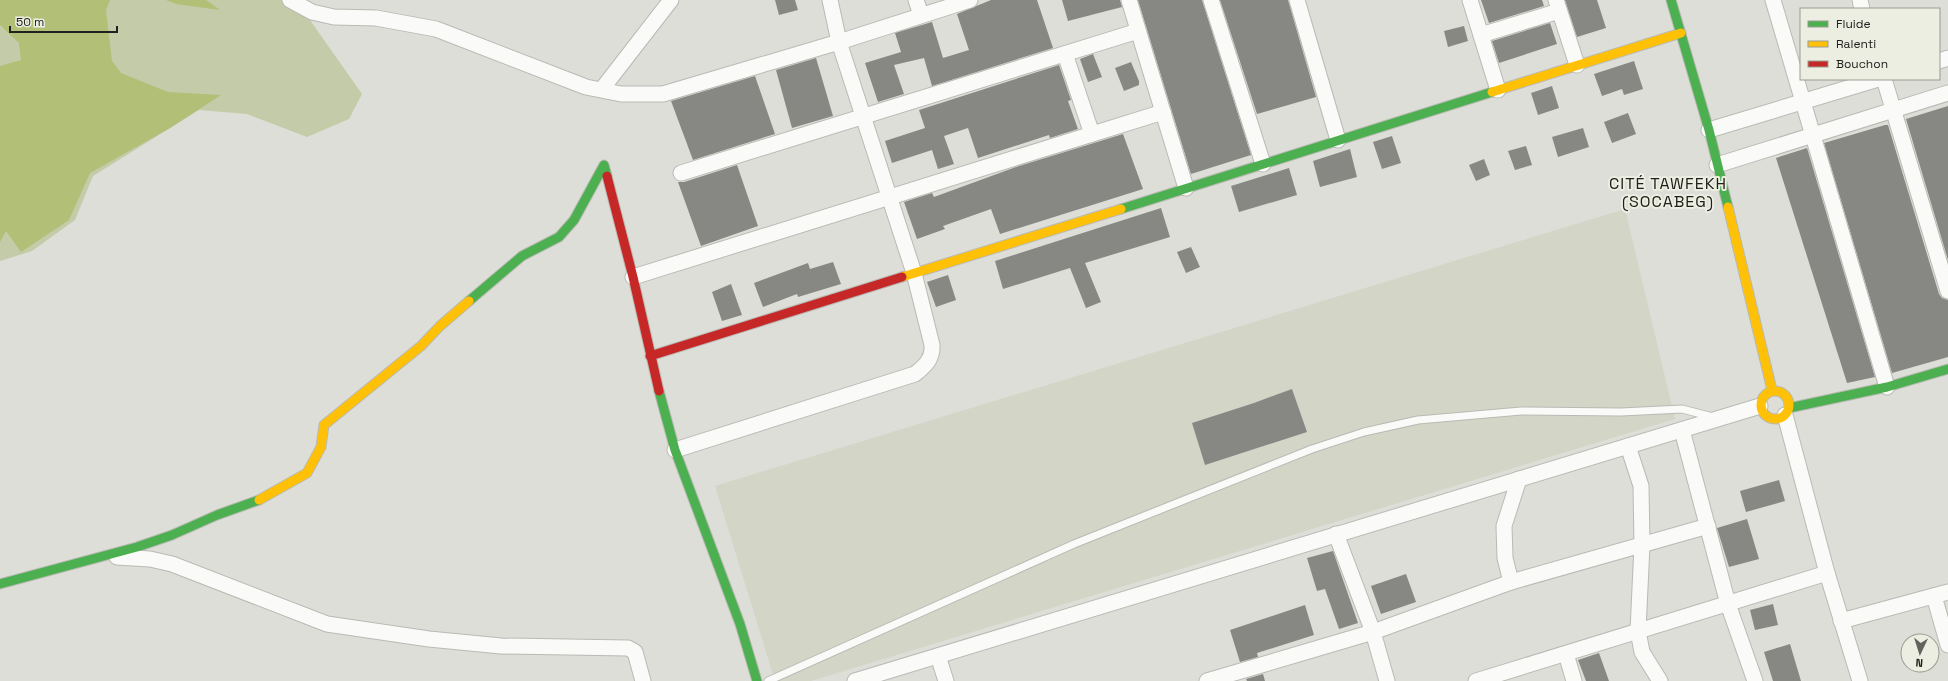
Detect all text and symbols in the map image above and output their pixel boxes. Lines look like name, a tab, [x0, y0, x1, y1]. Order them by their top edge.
scale bar	[10, 8, 117, 34]
legend	[1800, 8, 1940, 80]
text: 50 m	[16, 14, 44, 30]
text: Fluide	[1836, 16, 1871, 32]
text: Ralenti	[1836, 36, 1876, 52]
text: Bouchon	[1836, 56, 1888, 72]
district label: CITÉ TAWFEKH (SOCABEG)	[1609, 173, 1727, 212]
north arrow	[1900, 633, 1940, 673]
text: N	[1915, 656, 1923, 670]

